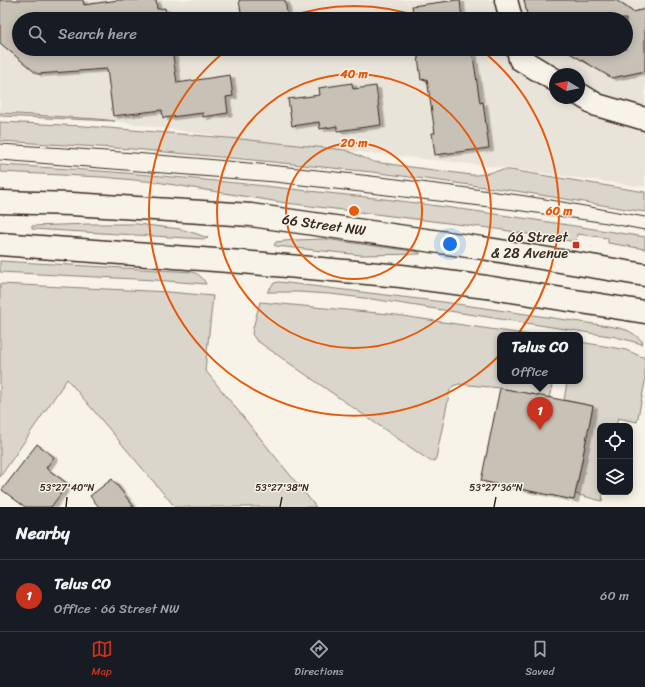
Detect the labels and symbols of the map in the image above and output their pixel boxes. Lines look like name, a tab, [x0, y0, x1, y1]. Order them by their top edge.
text: 40 m	[339, 63, 368, 85]
north arrow	[549, 68, 585, 104]
text: 20 m	[340, 132, 368, 154]
text: 60 m	[545, 200, 573, 222]
centre of rings	[347, 204, 361, 218]
street label: 66 Street NW	[280, 207, 368, 243]
place label: 66 Street & 28 Avenue	[491, 225, 569, 266]
your location	[440, 234, 460, 254]
marker: 66 Street & 28 Avenue	[571, 240, 581, 250]
pin: 1	[527, 397, 553, 430]
text: 53°27'40"N	[40, 479, 94, 497]
text: 53°27'38"N	[255, 479, 309, 497]
text: 53°27'36"N	[469, 479, 523, 497]

